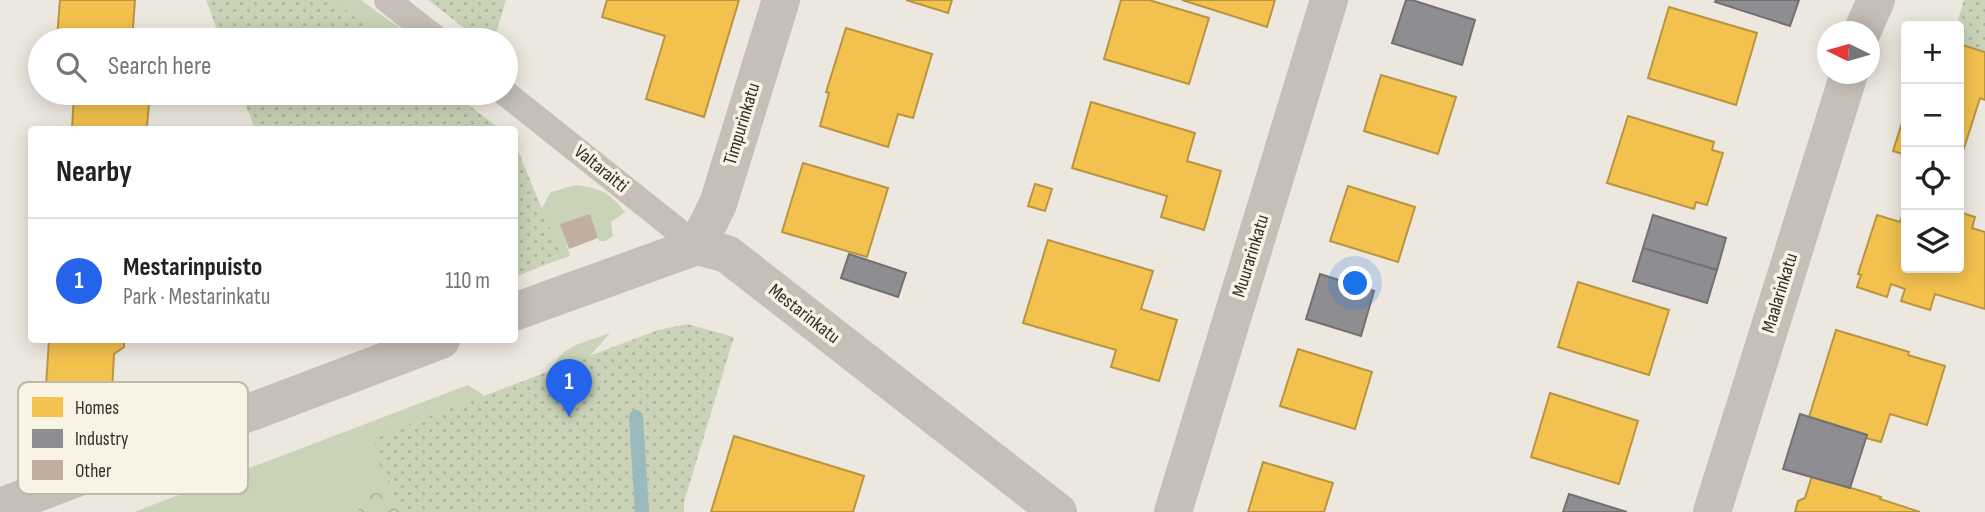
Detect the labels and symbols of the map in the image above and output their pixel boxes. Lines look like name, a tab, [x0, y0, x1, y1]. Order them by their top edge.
north arrow	[1817, 21, 1880, 84]
street label: Timpurinkatu	[719, 80, 765, 168]
street label: Valtaraitti	[569, 140, 633, 198]
street label: Muurarinkatu	[1228, 212, 1274, 300]
street label: Maalarinkatu	[1757, 250, 1803, 336]
your location	[1338, 266, 1372, 300]
street label: Mestarinkatu	[764, 279, 844, 349]
pin: 1	[546, 359, 592, 417]
legend	[18, 382, 248, 494]
text: Homes	[75, 397, 119, 420]
text: Industry	[75, 428, 129, 451]
text: Other	[75, 460, 112, 483]

